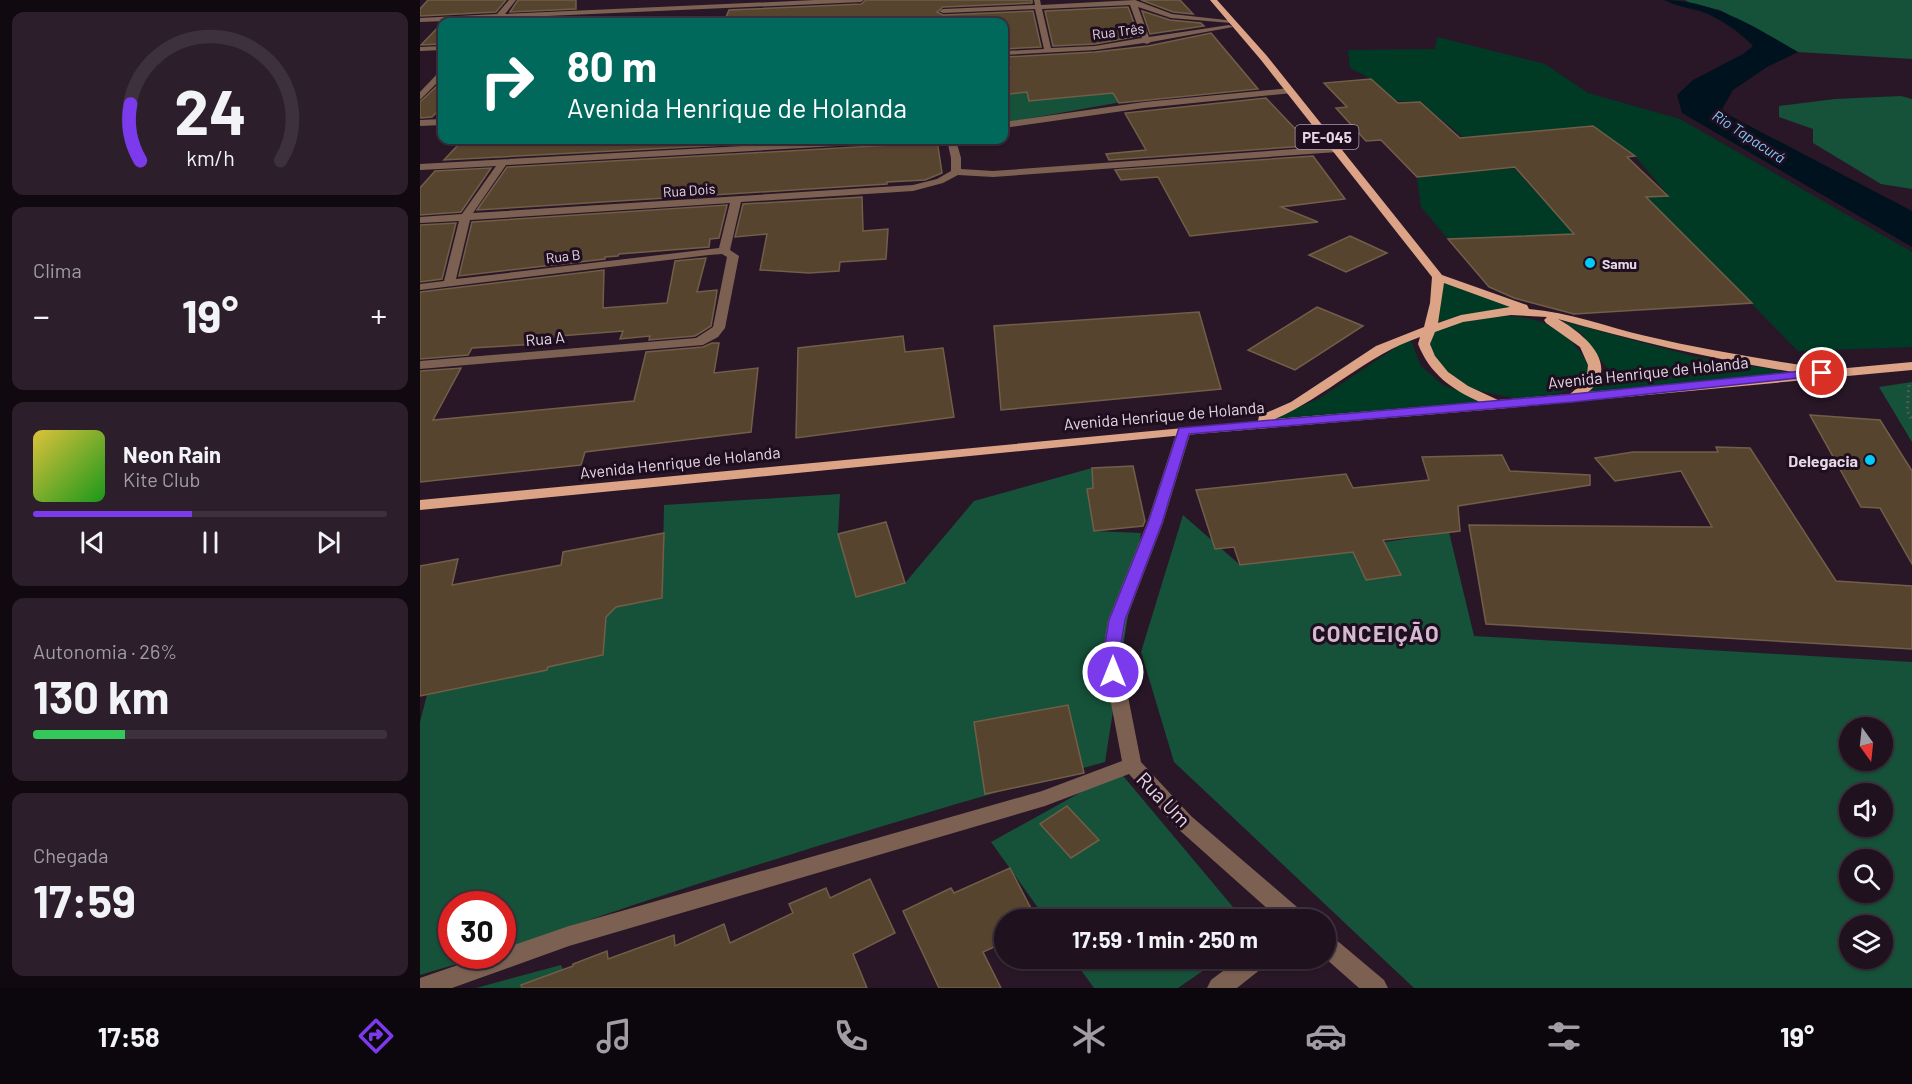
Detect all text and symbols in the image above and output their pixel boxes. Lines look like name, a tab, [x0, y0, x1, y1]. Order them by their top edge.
street label: Rua Três	[1091, 19, 1145, 43]
text: 80 m	[567, 40, 657, 90]
icon: right	[468, 42, 546, 120]
text: 24	[174, 73, 246, 147]
text: Avenida Henrique de Holanda	[567, 91, 907, 123]
water label: Rio Tapacurá	[1709, 106, 1789, 166]
road number: PE-045	[1296, 125, 1358, 149]
text: km/h	[186, 145, 234, 170]
street label: Rua Dois	[662, 180, 716, 200]
street label: Rua B	[545, 245, 581, 267]
place label: Samu	[1602, 255, 1637, 272]
marker: Samu	[1583, 256, 1597, 270]
text: Clima	[33, 258, 82, 282]
text: 19°	[182, 288, 238, 342]
text: −	[33, 295, 50, 335]
text: +	[371, 295, 387, 335]
street label: Rua A	[525, 327, 566, 349]
pin	[1796, 347, 1847, 398]
street label: Avenida Henrique de Holanda	[1547, 352, 1749, 392]
icon: arrive	[1805, 356, 1838, 389]
street label: Avenida Henrique de Holanda	[1063, 397, 1265, 433]
text: Neon Rain	[123, 441, 221, 467]
street label: Avenida Henrique de Holanda	[579, 442, 781, 482]
place label: Delegacia	[1788, 451, 1858, 470]
marker: Delegacia	[1863, 453, 1877, 467]
text: Kite Club	[123, 467, 200, 491]
icon: previous	[76, 526, 109, 559]
icon: pause	[194, 526, 227, 559]
icon: next	[312, 526, 345, 559]
district label: CONCEIÇÃO	[1312, 620, 1440, 646]
text: Autonomia · 26%	[33, 639, 177, 663]
position arrow	[1081, 640, 1145, 704]
text: 130 km	[33, 669, 169, 723]
north arrow	[1839, 717, 1893, 771]
map controls	[1839, 717, 1893, 969]
street label: Rua Um	[1132, 767, 1196, 831]
button: sound	[1839, 783, 1893, 837]
text: Chegada	[33, 843, 109, 867]
button: search	[1839, 849, 1893, 903]
text: 17:59	[33, 873, 136, 927]
speed limit sign: 30	[438, 891, 516, 969]
button: layers	[1839, 915, 1893, 969]
text: 17:59 · 1 min · 250 m	[1072, 926, 1258, 952]
icon: directions	[355, 1015, 397, 1057]
icon: music	[593, 1015, 635, 1057]
icon: phone	[830, 1015, 872, 1057]
icon: climate	[1068, 1015, 1110, 1057]
icon: car	[1305, 1015, 1347, 1057]
icon: filters	[1543, 1015, 1585, 1057]
text: 17:58	[98, 1020, 160, 1052]
text: 19°	[1780, 1020, 1814, 1052]

